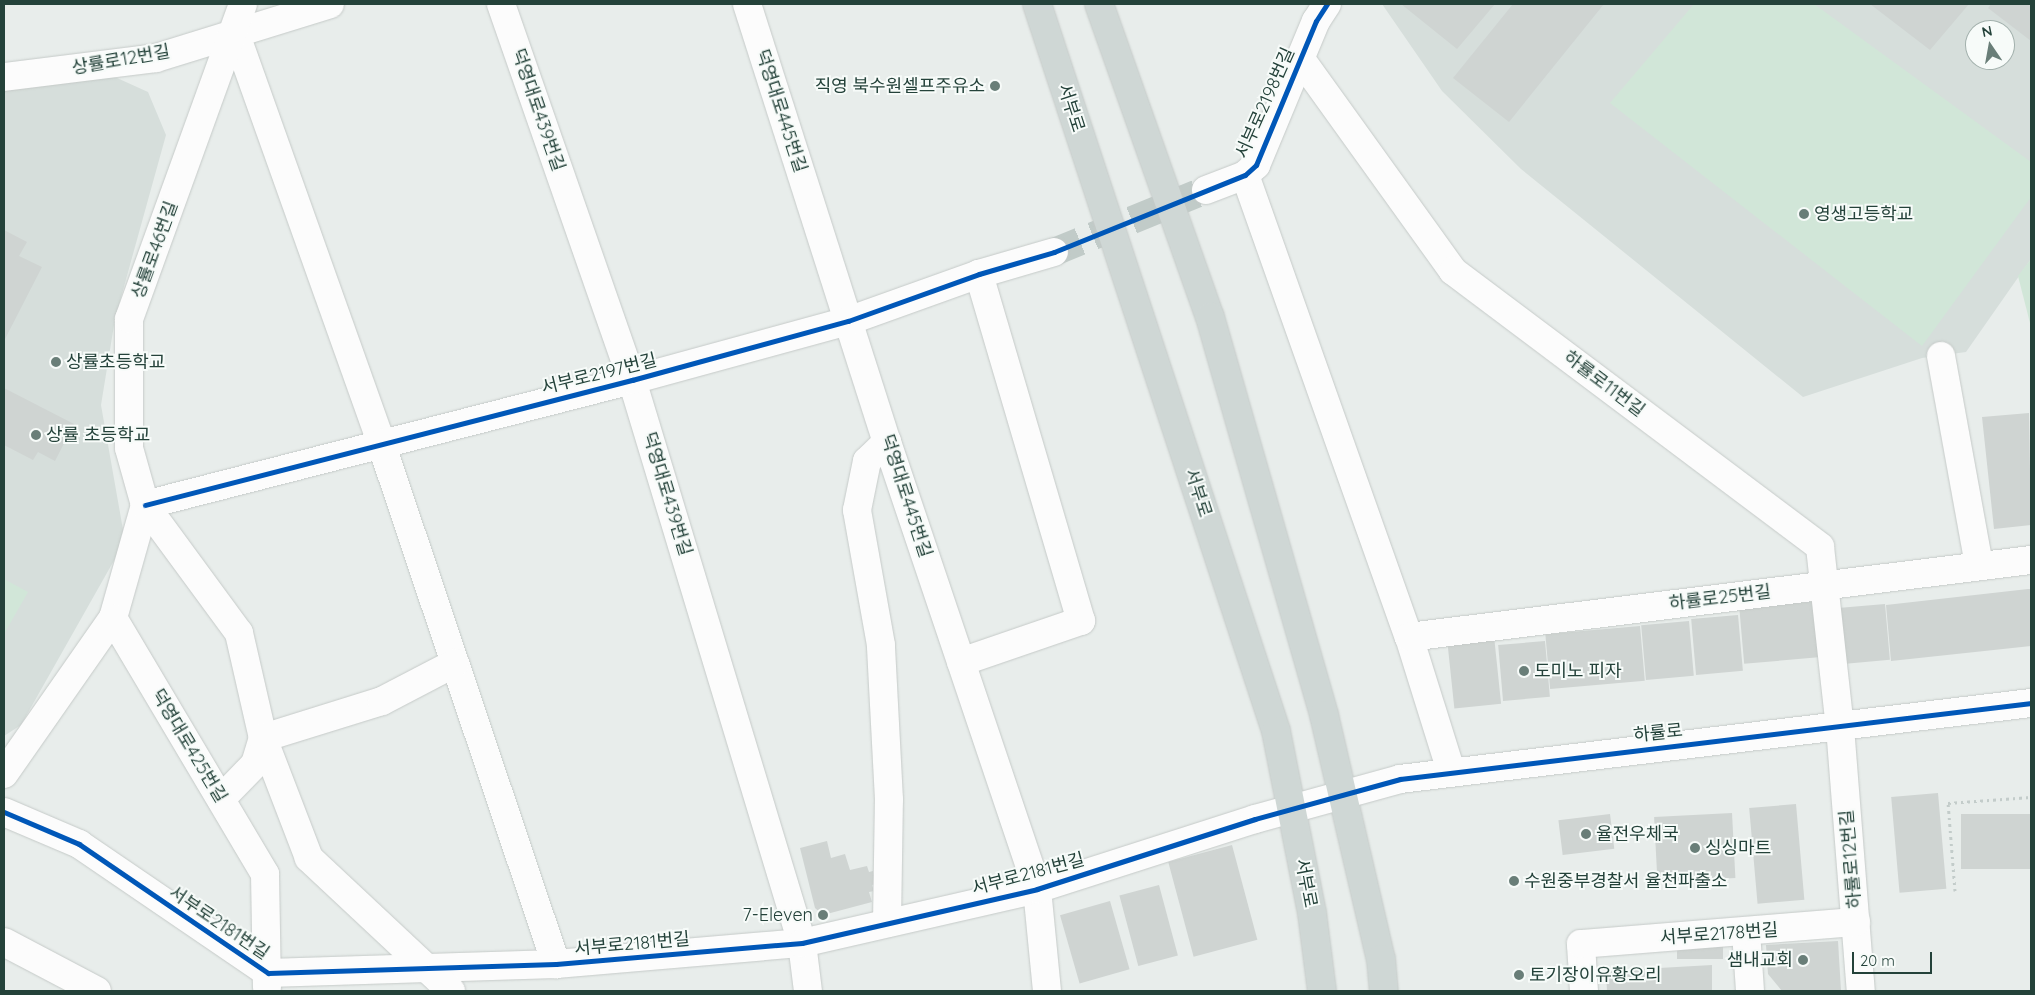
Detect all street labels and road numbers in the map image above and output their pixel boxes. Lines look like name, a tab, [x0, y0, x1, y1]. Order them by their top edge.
street label: 상률로12번길	[70, 41, 172, 79]
street label: 서부로2198번길	[1231, 44, 1299, 162]
street label: 덕영대로439번길	[507, 46, 569, 174]
street label: 덕영대로445번길	[751, 47, 811, 175]
street label: 서부로	[1053, 81, 1089, 135]
street label: 상률로46번길	[127, 198, 183, 302]
street label: 하률로11번길	[1559, 346, 1649, 422]
street label: 서부로2197번길	[539, 349, 659, 399]
street label: 덕영대로439번길	[638, 429, 696, 559]
street label: 덕영대로445번길	[876, 432, 936, 560]
street label: 서부로	[1180, 466, 1216, 520]
street label: 하률로25번길	[1668, 581, 1772, 615]
street label: 덕영대로425번길	[147, 685, 231, 807]
street label: 하률로	[1632, 720, 1684, 746]
street label: 하률로12번길	[1836, 809, 1866, 909]
street label: 서부로2181번길	[969, 849, 1087, 899]
street label: 서부로	[1291, 857, 1321, 909]
street label: 서부로2181번길	[165, 882, 273, 964]
street label: 서부로2178번길	[1659, 919, 1779, 949]
street label: 서부로2181번길	[573, 928, 691, 960]

